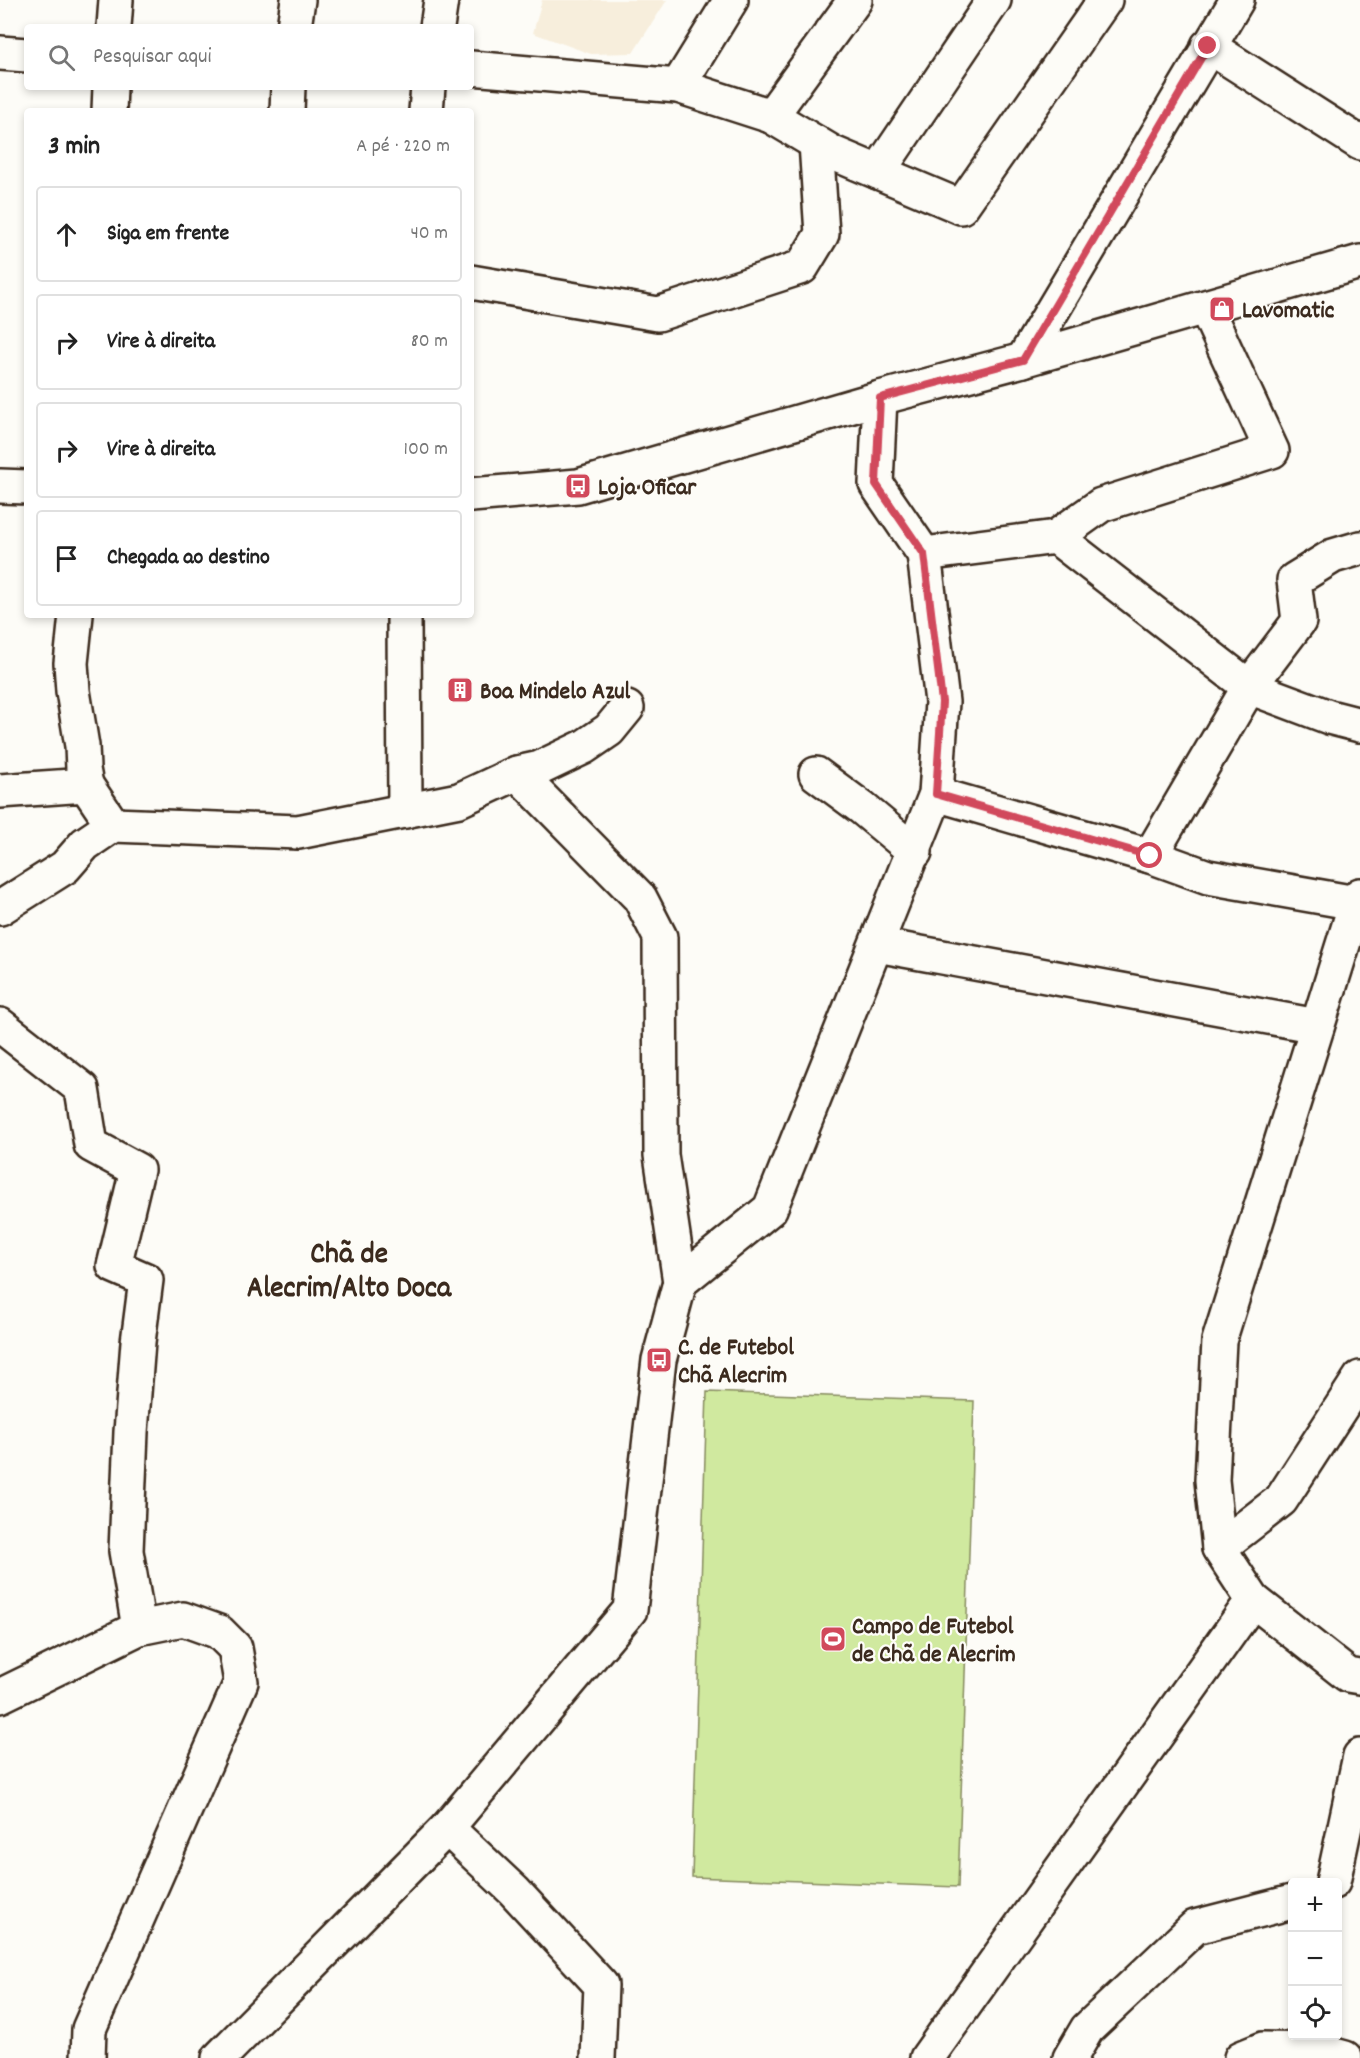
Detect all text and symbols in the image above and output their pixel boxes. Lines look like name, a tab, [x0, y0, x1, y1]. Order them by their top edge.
search box	[24, 24, 474, 90]
route end	[1194, 32, 1220, 58]
icon: search	[45, 41, 78, 74]
text: Pesquisar aqui	[93, 42, 212, 73]
text: 3 min	[48, 129, 100, 166]
text: A pé · 220 m	[356, 133, 450, 161]
icon: ahead	[50, 218, 83, 251]
text: Siga em frente	[107, 219, 229, 250]
text: 40 m	[410, 220, 448, 248]
shop icon: Lavomatic	[1207, 294, 1237, 324]
place label: Lavomatic	[1242, 295, 1335, 329]
icon: right	[50, 326, 83, 359]
text: Vire à direita	[107, 327, 215, 358]
text: 80 m	[411, 328, 448, 356]
icon: right	[50, 434, 83, 467]
text: Vire à direita	[107, 435, 215, 466]
text: 100 m	[404, 436, 448, 464]
bus stop icon: Loja Oficar	[563, 471, 593, 501]
place label: Loja Oficar	[598, 472, 697, 506]
icon: arrive	[50, 542, 83, 575]
text: Chegada ao destino	[107, 543, 270, 574]
building icon: Boa Mindelo Azul	[445, 675, 475, 705]
place label: Boa Mindelo Azul	[480, 676, 631, 710]
route start	[1136, 842, 1162, 868]
district label: Chã de Alecrim/Alto Doca	[247, 1235, 452, 1312]
place label: C. de Futebol Chã Alecrim	[678, 1332, 794, 1394]
bus stop icon: C. de Futebol Chã Alecrim	[644, 1345, 674, 1375]
place label: Campo de Futebol de Chã de Alecrim	[852, 1611, 1016, 1673]
sports icon: Campo de Futebol de Chã de Alecrim	[818, 1624, 848, 1654]
map controls	[1288, 1878, 1342, 2040]
button: +	[1288, 1878, 1342, 1932]
button: −	[1288, 1932, 1342, 1986]
button: locate	[1288, 1986, 1342, 2040]

